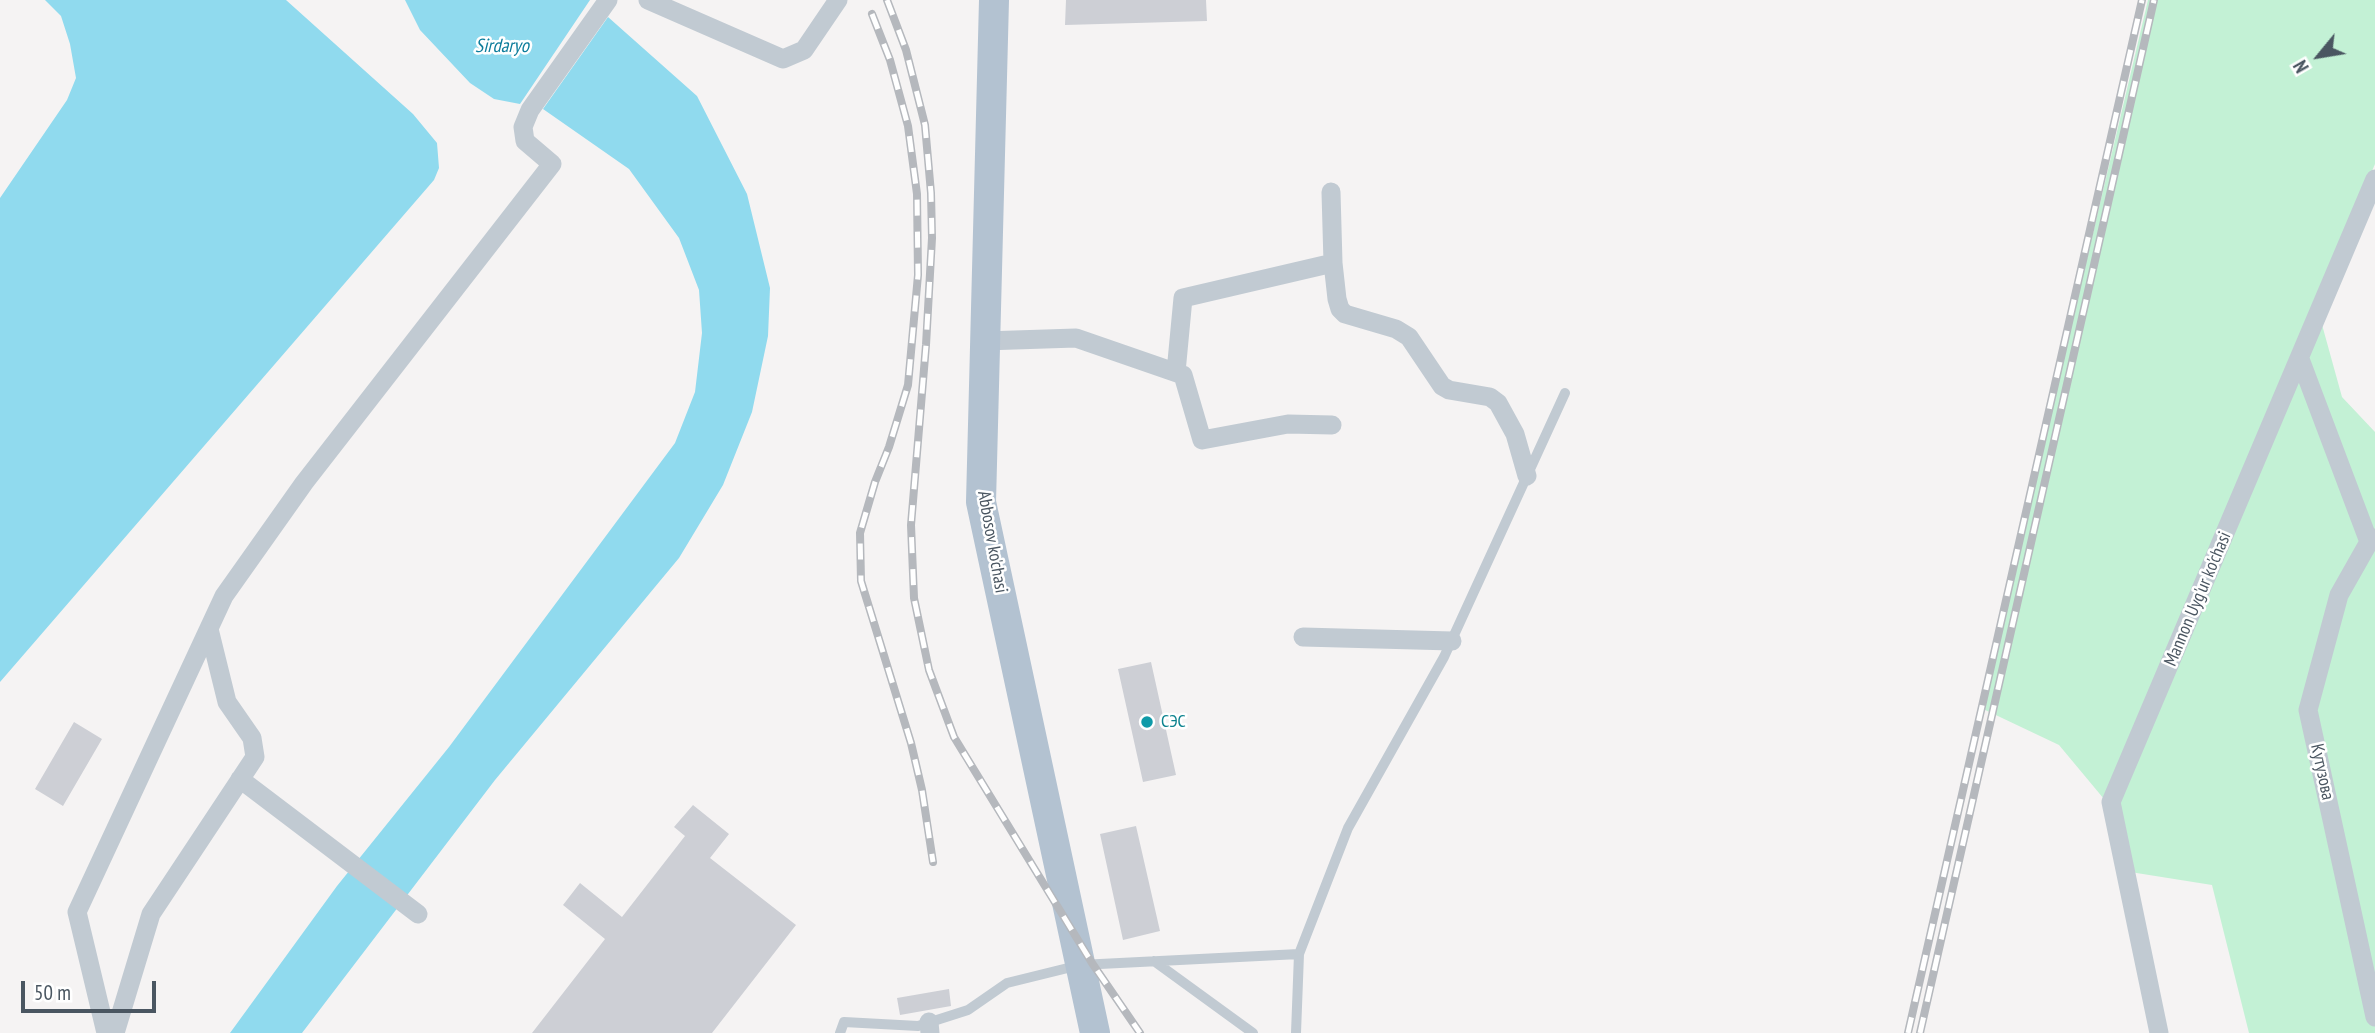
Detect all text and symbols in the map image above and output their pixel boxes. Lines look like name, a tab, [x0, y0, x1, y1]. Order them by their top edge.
north arrow	[2284, 21, 2354, 91]
water label: Sirdaryo	[475, 36, 529, 58]
text: N	[2288, 56, 2314, 77]
street label: Abbosov ko'chasi	[972, 489, 1012, 595]
street label: Mannon Uyg'ur ko'chasi	[2160, 529, 2236, 669]
place label: СЭС	[1161, 711, 1186, 733]
marker: СЭС	[1139, 714, 1155, 730]
street label: Кутузова	[2306, 742, 2338, 802]
scale bar	[24, 967, 159, 1011]
text: 50 m	[34, 979, 71, 1006]

